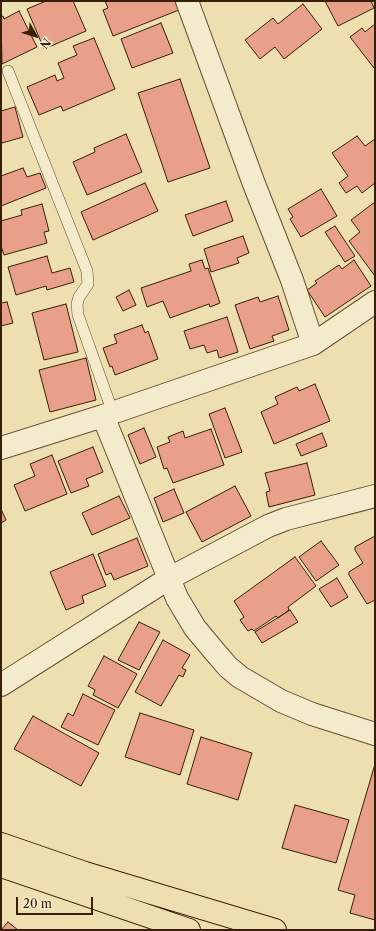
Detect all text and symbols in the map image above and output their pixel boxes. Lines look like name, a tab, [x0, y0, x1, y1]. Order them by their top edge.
north arrow	[16, 16, 56, 56]
text: N	[37, 35, 54, 52]
scale bar	[18, 889, 95, 915]
text: 20 m	[23, 896, 52, 911]

